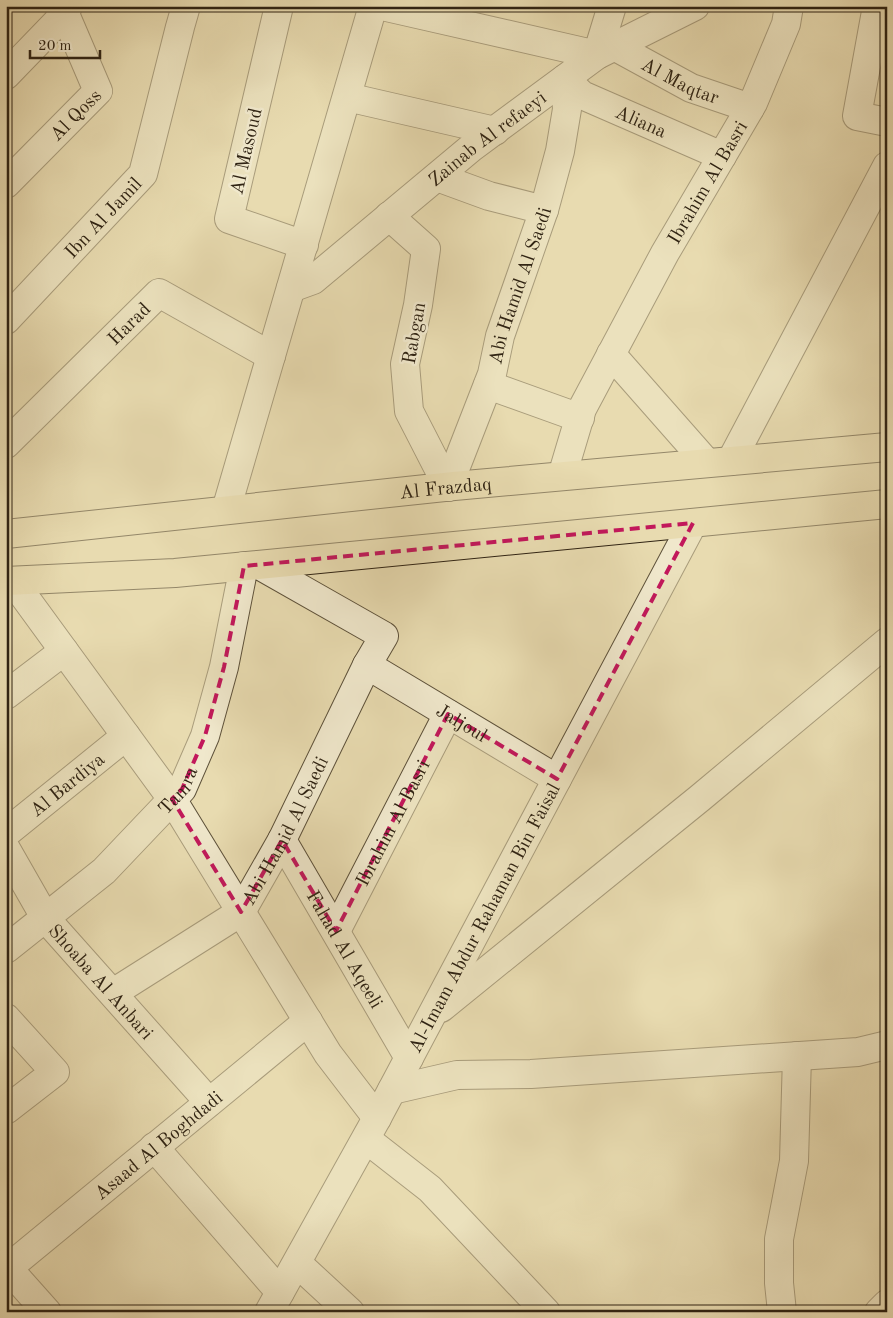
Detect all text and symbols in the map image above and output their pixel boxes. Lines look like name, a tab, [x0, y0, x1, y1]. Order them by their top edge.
scale bar	[30, 28, 100, 60]
text: 20 m	[38, 39, 72, 54]
street label: Al Maqtar	[637, 56, 721, 109]
street label: Al Qoss	[47, 87, 106, 146]
street label: Zainab Al refaeyi	[426, 89, 551, 191]
street label: Aliana	[612, 104, 669, 143]
street label: Al Masoud	[228, 106, 267, 197]
street label: Ibrahim Al Basri	[665, 118, 752, 248]
street label: Ibn Al Jamil	[62, 175, 146, 263]
street label: Abi Hamid Al Saedi	[487, 206, 556, 366]
street label: Harad	[105, 300, 155, 350]
street label: Rabgan	[401, 301, 430, 366]
street label: Al Frazdaq	[399, 476, 493, 504]
street label: Jaljoul	[432, 702, 490, 747]
street label: Al Bardiya	[28, 750, 109, 821]
street label: Abi Hamid Al Saedi	[240, 754, 333, 909]
street label: Ibrahim Al Basri	[354, 758, 435, 890]
street label: Tamra	[156, 764, 203, 819]
street label: Al-Imam Abdur Rahaman Bin Faisal	[406, 781, 565, 1057]
street label: Fahad Al Aqeeli	[302, 888, 385, 1012]
street label: Shoaba Al Anbari	[44, 922, 156, 1044]
street label: Asaad Al Boghdadi	[92, 1089, 227, 1205]

